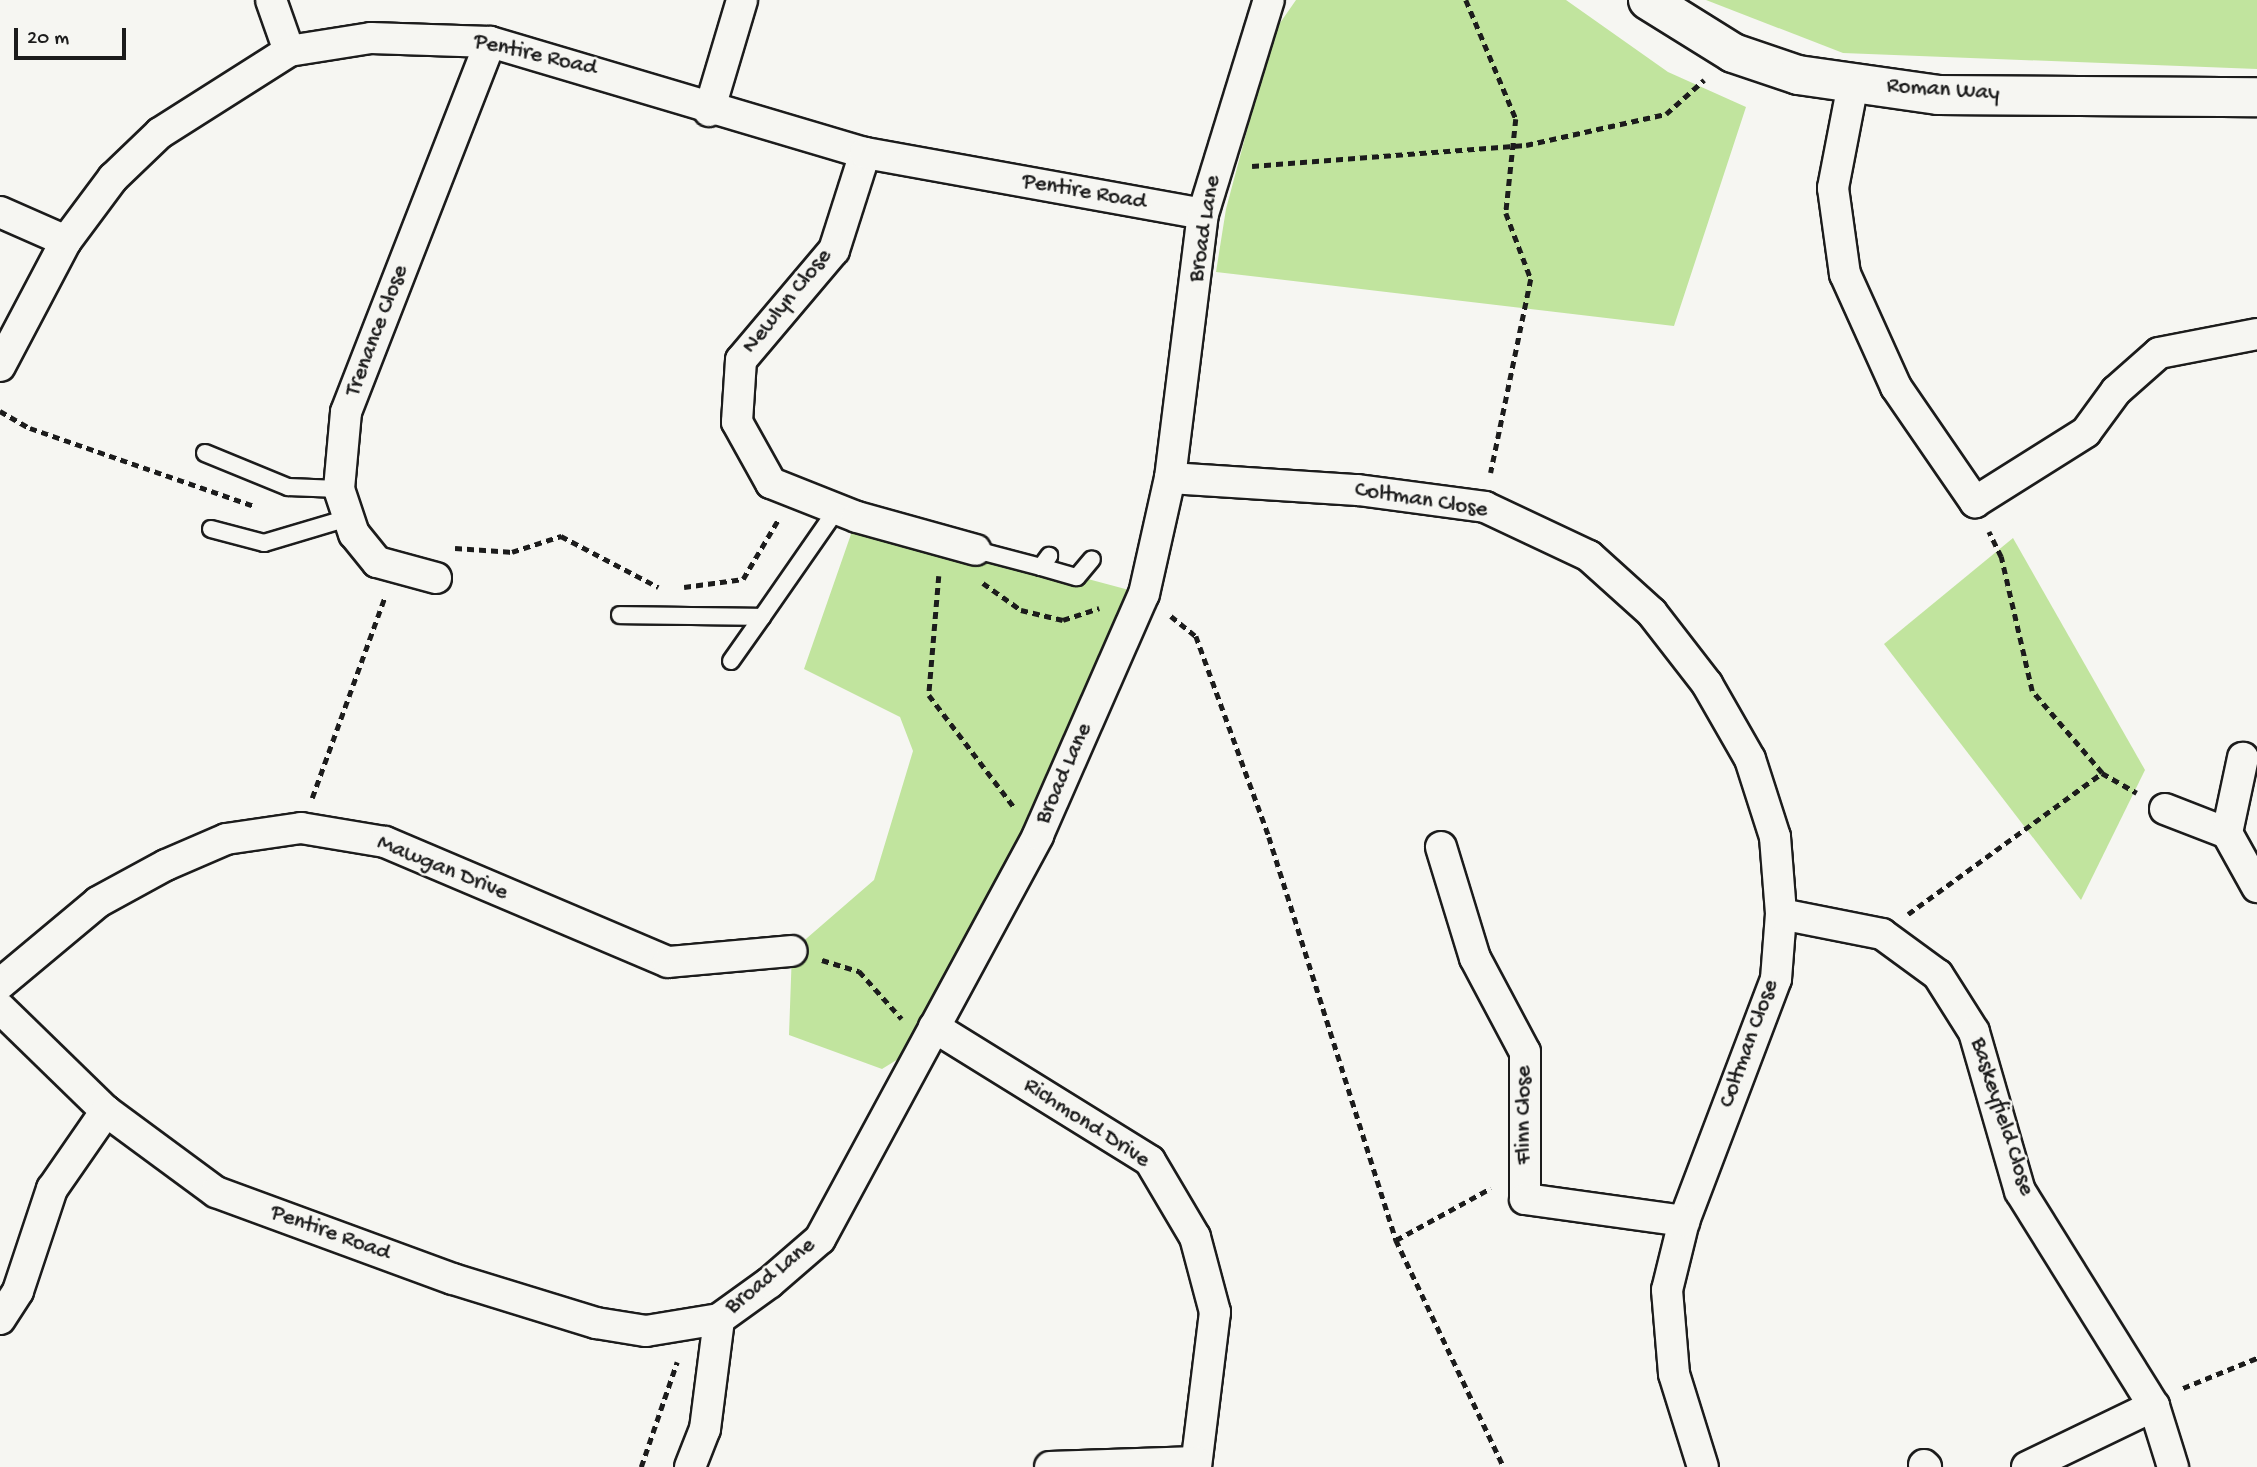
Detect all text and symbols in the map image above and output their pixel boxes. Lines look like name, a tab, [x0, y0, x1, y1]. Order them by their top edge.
scale bar	[18, 14, 130, 58]
text: 20 m	[27, 27, 69, 52]
street label: Pentire Road	[471, 28, 599, 84]
street label: Roman Way	[1886, 73, 2000, 109]
street label: Pentire Road	[1020, 169, 1148, 217]
street label: Broad Lane	[1184, 174, 1228, 284]
street label: Newlyn Close	[737, 244, 839, 360]
street label: Trenance Close	[340, 261, 416, 401]
street label: Coltman Close	[1353, 477, 1489, 525]
street label: Broad Lane	[1031, 719, 1099, 829]
street label: Mawgan Drive	[372, 830, 512, 908]
street label: Coltman Close	[1714, 976, 1786, 1112]
street label: Baskeyfield Close	[1963, 1035, 2039, 1199]
street label: Flinn Close	[1511, 1066, 1539, 1164]
street label: Richmond Drive	[1017, 1073, 1155, 1175]
street label: Pentire Road	[266, 1200, 394, 1268]
street label: Broad Lane	[721, 1232, 821, 1322]

